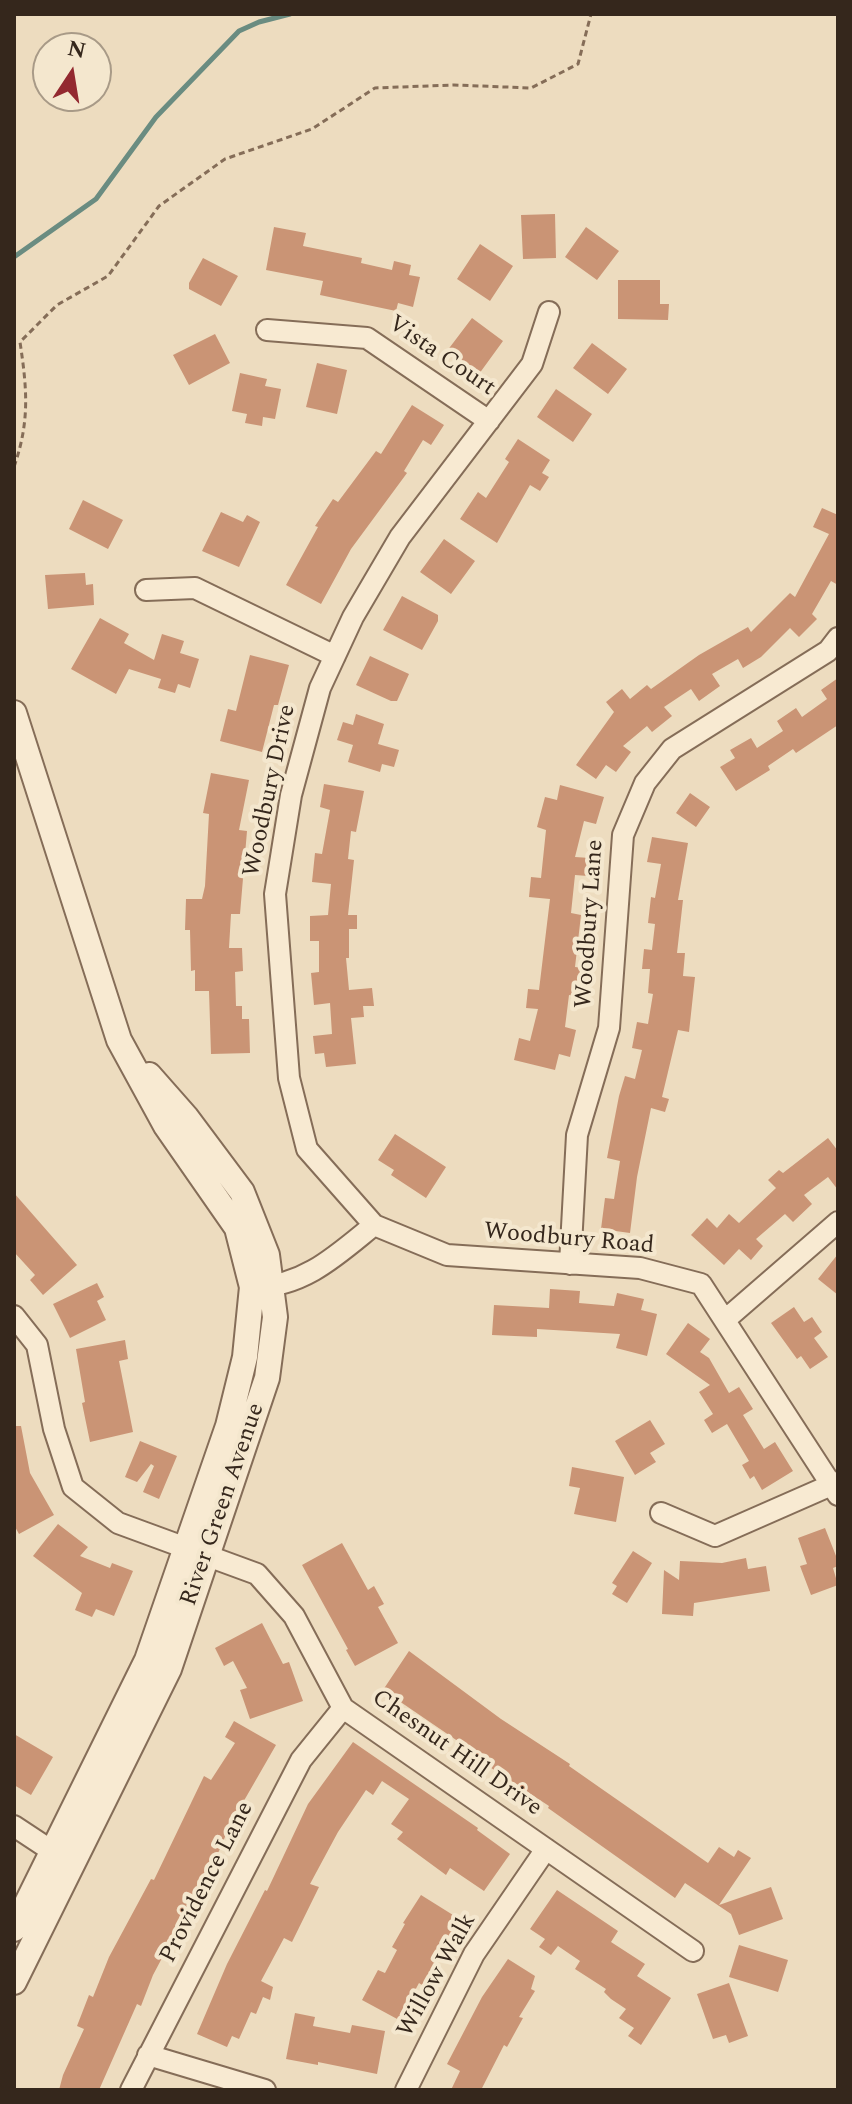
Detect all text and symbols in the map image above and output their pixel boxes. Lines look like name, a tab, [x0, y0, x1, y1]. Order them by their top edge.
north arrow	[32, 32, 112, 112]
text: N	[64, 32, 89, 68]
street label: Vista Court	[382, 311, 500, 403]
street label: Woodbury Drive	[239, 702, 303, 880]
street label: Woodbury Lane	[571, 839, 611, 1009]
street label: Woodbury Road	[483, 1218, 655, 1262]
street label: River Green Avenue	[176, 1400, 272, 1610]
street label: Chesnut Hill Drive	[365, 1685, 547, 1823]
street label: Providence Lane	[155, 1798, 261, 1968]
street label: Willow Walk	[392, 1909, 484, 2043]

